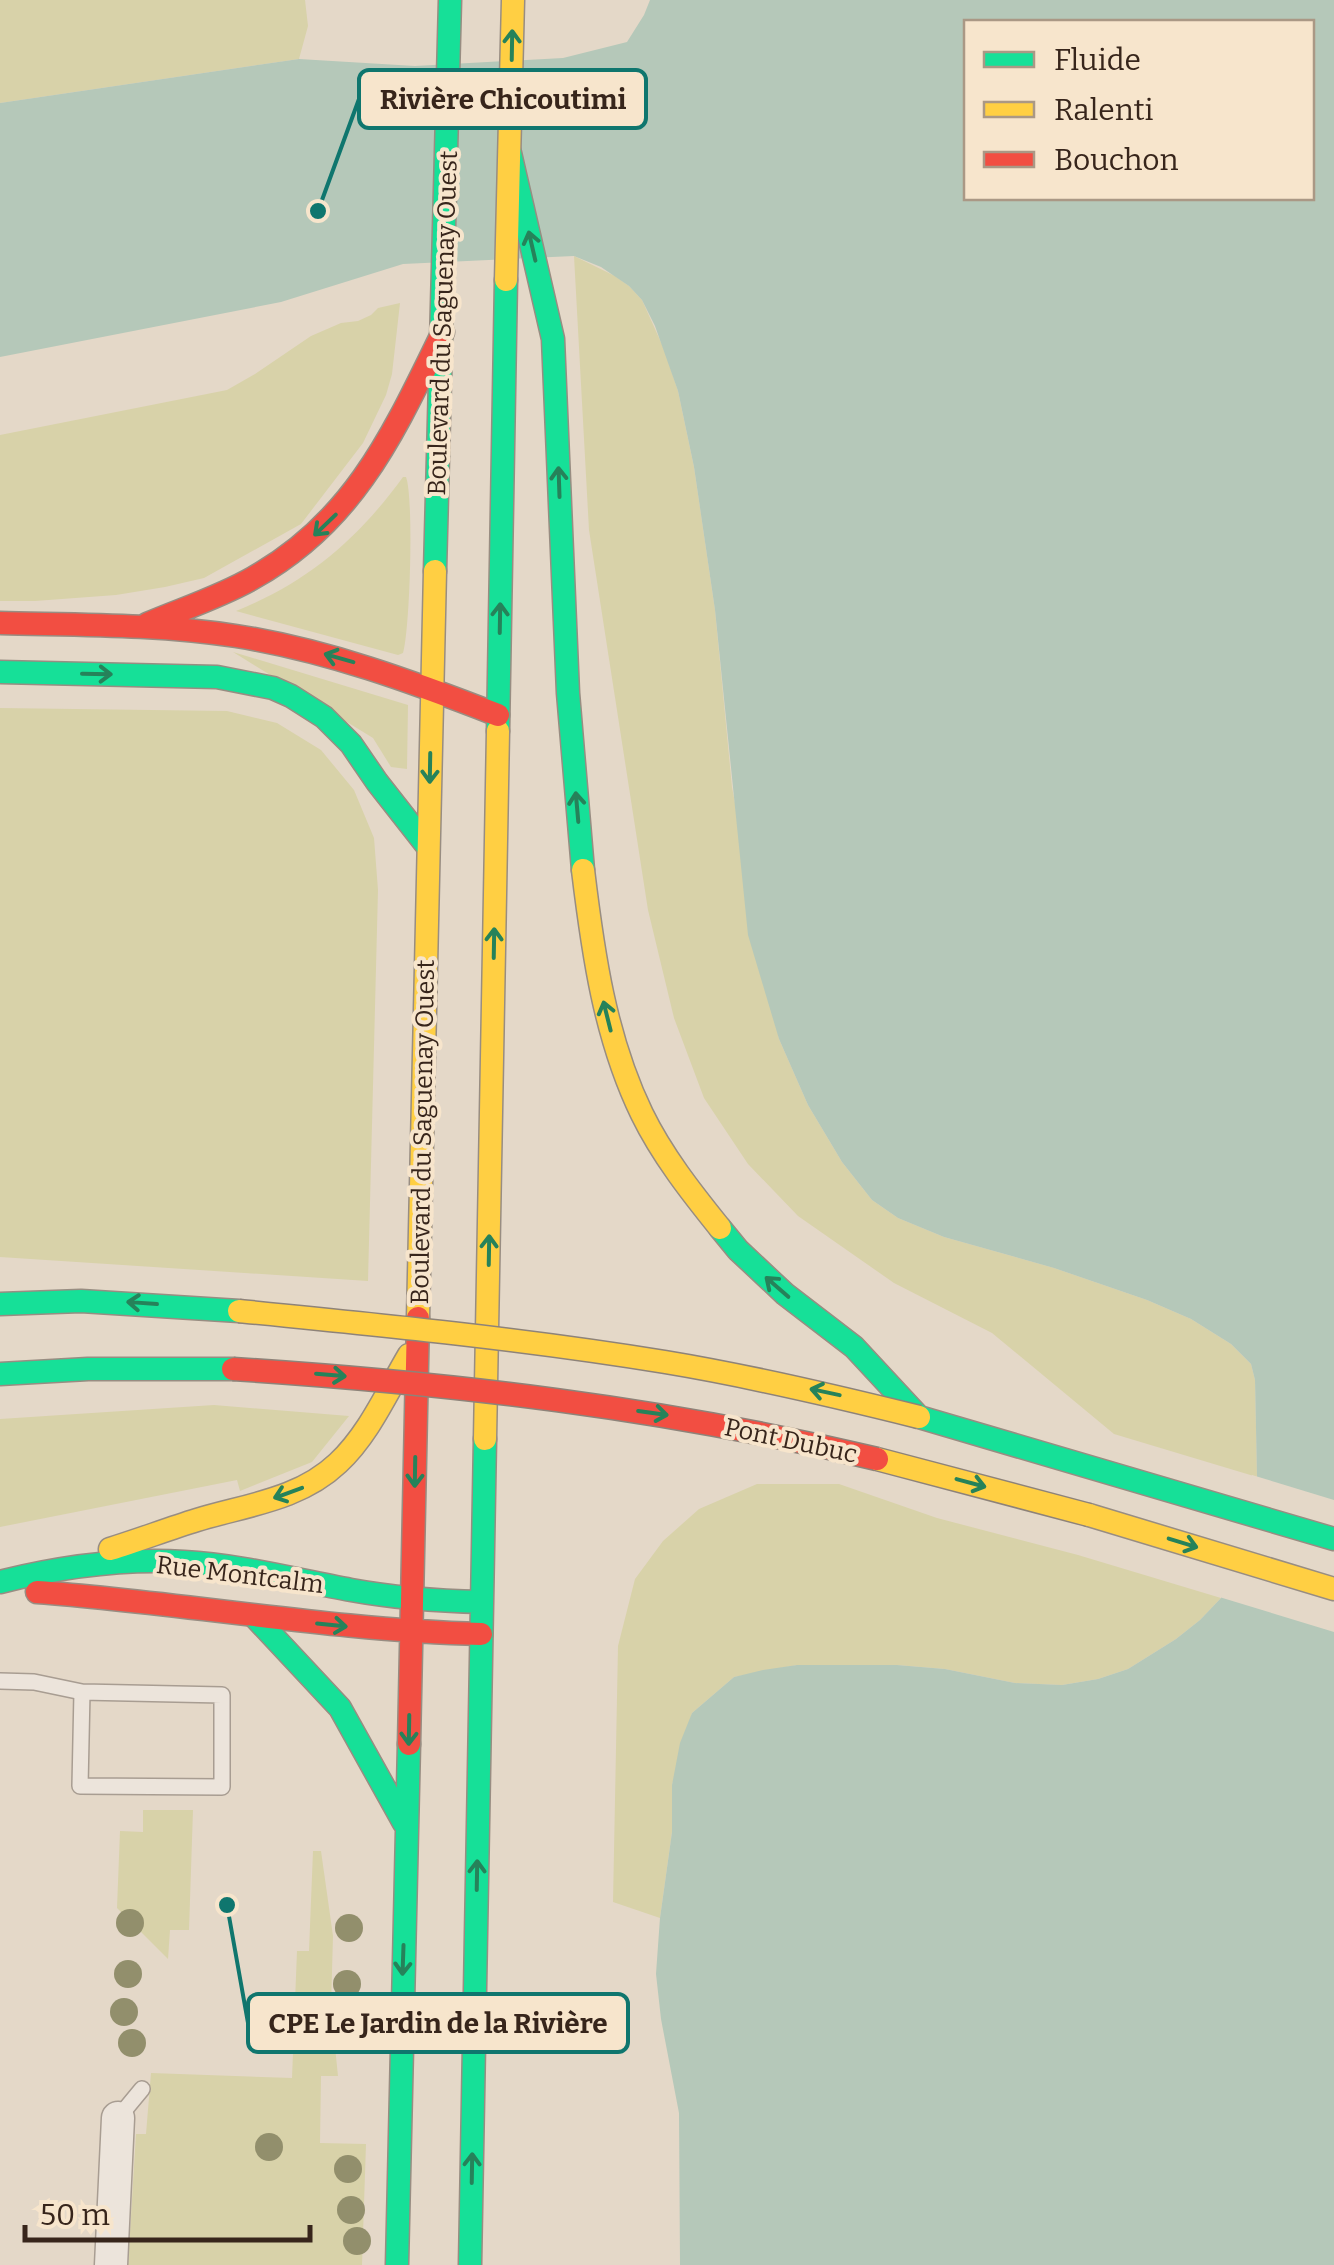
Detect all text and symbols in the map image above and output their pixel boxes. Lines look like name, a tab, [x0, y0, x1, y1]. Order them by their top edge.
legend	[964, 20, 1314, 200]
one-way arrow	[503, 29, 522, 61]
text: Fluide	[1054, 42, 1141, 78]
callout: Rivière Chicoutimi	[359, 70, 646, 128]
text: Rivière Chicoutimi	[380, 83, 626, 116]
text: Ralenti	[1054, 92, 1154, 128]
text: Bouchon	[1054, 142, 1179, 178]
street label: Boulevard du Saguenay Ouest	[422, 150, 464, 496]
one-way arrow	[522, 231, 540, 263]
one-way arrow	[550, 467, 569, 499]
one-way arrow	[314, 513, 338, 537]
one-way arrow	[490, 602, 510, 634]
one-way arrow	[324, 648, 356, 666]
one-way arrow	[81, 665, 113, 684]
one-way arrow	[420, 752, 440, 784]
one-way arrow	[567, 791, 586, 824]
one-way arrow	[484, 928, 503, 960]
street label: Boulevard du Saguenay Ouest	[405, 959, 441, 1305]
one-way arrow	[597, 1001, 616, 1032]
one-way arrow	[479, 1234, 498, 1266]
one-way arrow	[765, 1276, 790, 1299]
one-way arrow	[126, 1294, 158, 1313]
one-way arrow	[314, 1366, 346, 1385]
one-way arrow	[810, 1382, 842, 1400]
one-way arrow	[637, 1405, 669, 1423]
street label: Pont Dubuc	[722, 1412, 860, 1470]
one-way arrow	[406, 1456, 424, 1488]
one-way arrow	[955, 1474, 986, 1493]
one-way arrow	[274, 1485, 305, 1503]
one-way arrow	[1167, 1535, 1198, 1553]
street label: Rue Montcalm	[155, 1550, 325, 1600]
one-way arrow	[316, 1616, 348, 1635]
one-way arrow	[399, 1713, 418, 1745]
one-way arrow	[468, 1859, 487, 1891]
one-way arrow	[393, 1943, 412, 1975]
callout: CPE Le Jardin de la Rivière	[248, 1994, 628, 2052]
text: CPE Le Jardin de la Rivière	[268, 2007, 608, 2040]
one-way arrow	[462, 2152, 481, 2184]
scale bar	[25, 2180, 310, 2242]
text: 50 m	[40, 2197, 110, 2233]

